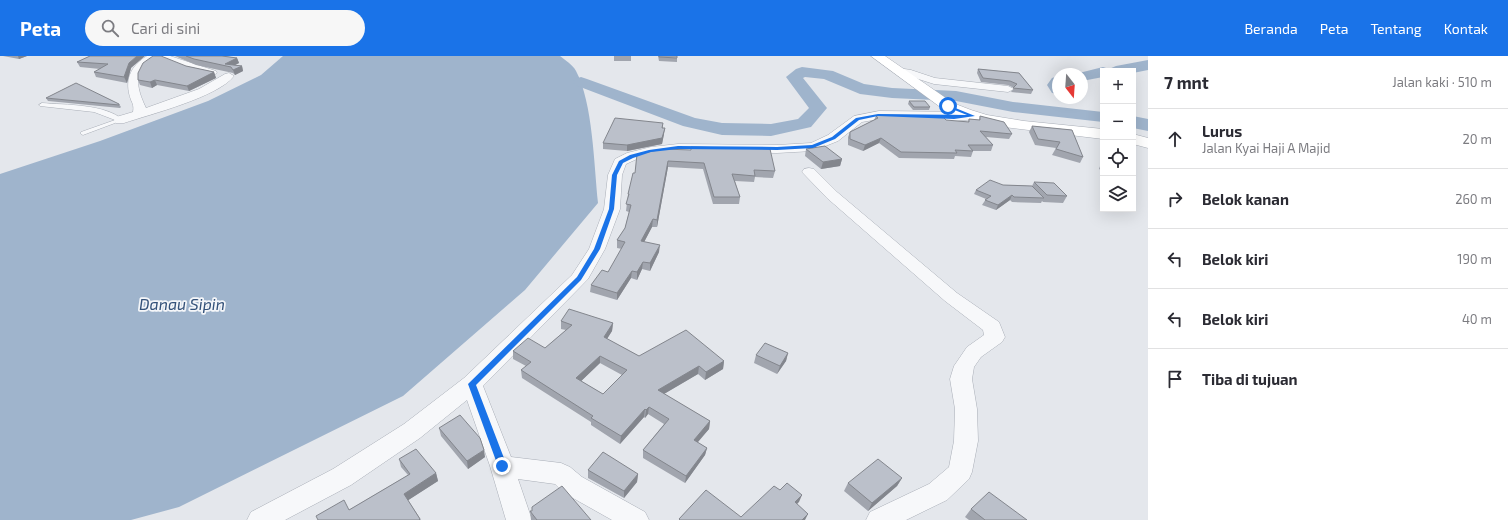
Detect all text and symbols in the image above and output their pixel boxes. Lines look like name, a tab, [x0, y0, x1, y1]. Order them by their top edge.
search box	[85, 10, 365, 46]
text: Peta	[20, 17, 61, 40]
icon: search	[99, 17, 121, 39]
text: Cari di sini	[131, 19, 200, 37]
text: Beranda	[1244, 20, 1298, 37]
text: Peta	[1320, 20, 1348, 37]
text: Tentang	[1370, 20, 1422, 37]
text: Kontak	[1444, 20, 1488, 37]
north arrow	[1052, 68, 1088, 104]
map controls	[1100, 68, 1136, 212]
button: +	[1100, 68, 1136, 104]
text: 7 mnt	[1164, 72, 1209, 92]
text: Jalan kaki · 510 m	[1392, 74, 1492, 90]
route start	[939, 97, 957, 115]
button: −	[1100, 104, 1136, 140]
text: Lurus	[1202, 122, 1242, 140]
icon: ahead	[1164, 128, 1186, 150]
text: 20 m	[1463, 131, 1492, 147]
button: locate	[1100, 140, 1136, 176]
text: Jalan Kyai Haji A Majid	[1202, 140, 1330, 156]
button: layers	[1100, 176, 1136, 212]
icon: right	[1164, 188, 1186, 210]
text: Belok kanan	[1202, 190, 1289, 208]
text: 260 m	[1455, 191, 1492, 207]
icon: left	[1164, 248, 1186, 270]
text: Belok kiri	[1202, 250, 1268, 268]
text: 190 m	[1457, 251, 1492, 267]
water label: Danau Sipin	[139, 294, 225, 313]
icon: left	[1164, 308, 1186, 330]
text: Belok kiri	[1202, 310, 1268, 328]
text: 40 m	[1462, 311, 1492, 327]
icon: arrive	[1164, 368, 1186, 390]
text: Tiba di tujuan	[1202, 370, 1298, 388]
route end	[493, 457, 511, 475]

